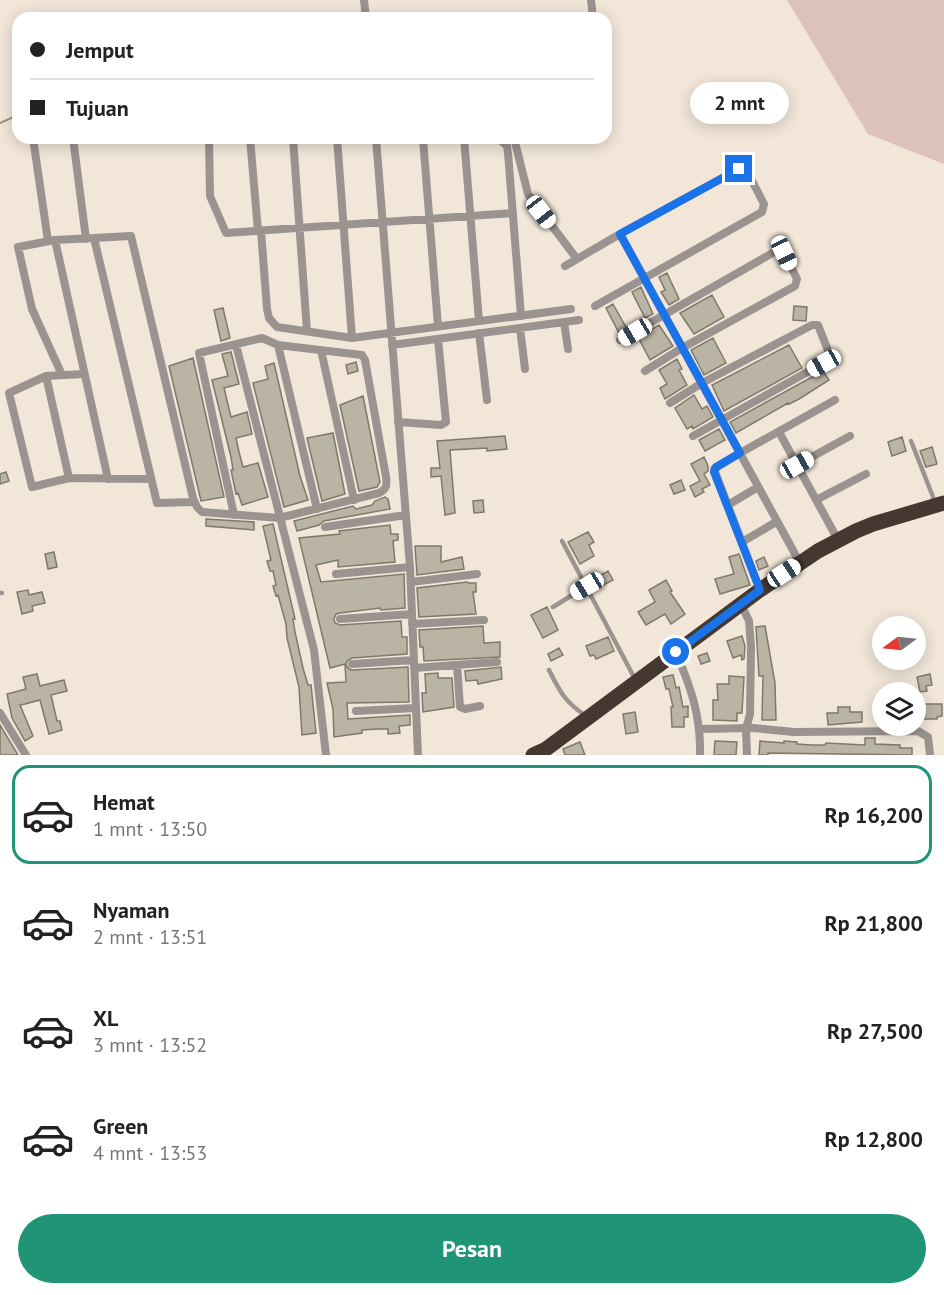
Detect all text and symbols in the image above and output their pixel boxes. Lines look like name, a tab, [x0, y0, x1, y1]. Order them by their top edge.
text: Jemput	[66, 36, 134, 64]
callout: 2 mnt	[690, 82, 789, 124]
text: 2 mnt	[714, 90, 765, 116]
text: Tujuan	[66, 94, 129, 122]
route end	[725, 155, 752, 182]
car	[523, 192, 559, 232]
car	[768, 233, 800, 273]
car	[615, 315, 655, 349]
car	[804, 346, 844, 380]
car	[777, 448, 817, 482]
car	[764, 556, 804, 590]
car	[567, 569, 607, 603]
north arrow	[872, 616, 926, 670]
map controls	[872, 616, 926, 736]
route start	[662, 638, 689, 665]
button: layers	[872, 682, 926, 736]
icon: car	[21, 788, 75, 842]
text: Hemat	[93, 788, 155, 816]
text: Rp 16,200	[824, 801, 923, 829]
text: 1 mnt · 13:50	[93, 816, 207, 842]
icon: car	[21, 896, 75, 950]
text: Nyaman	[93, 896, 170, 924]
text: Rp 21,800	[824, 909, 923, 937]
text: 2 mnt · 13:51	[93, 924, 207, 950]
icon: car	[21, 1004, 75, 1058]
text: XL	[93, 1004, 118, 1032]
text: Rp 27,500	[827, 1017, 923, 1045]
text: 3 mnt · 13:52	[93, 1032, 207, 1058]
icon: car	[21, 1112, 75, 1166]
text: Green	[93, 1112, 148, 1140]
text: Rp 12,800	[824, 1125, 923, 1153]
text: 4 mnt · 13:53	[93, 1140, 207, 1166]
button: Pesan	[18, 1214, 926, 1283]

